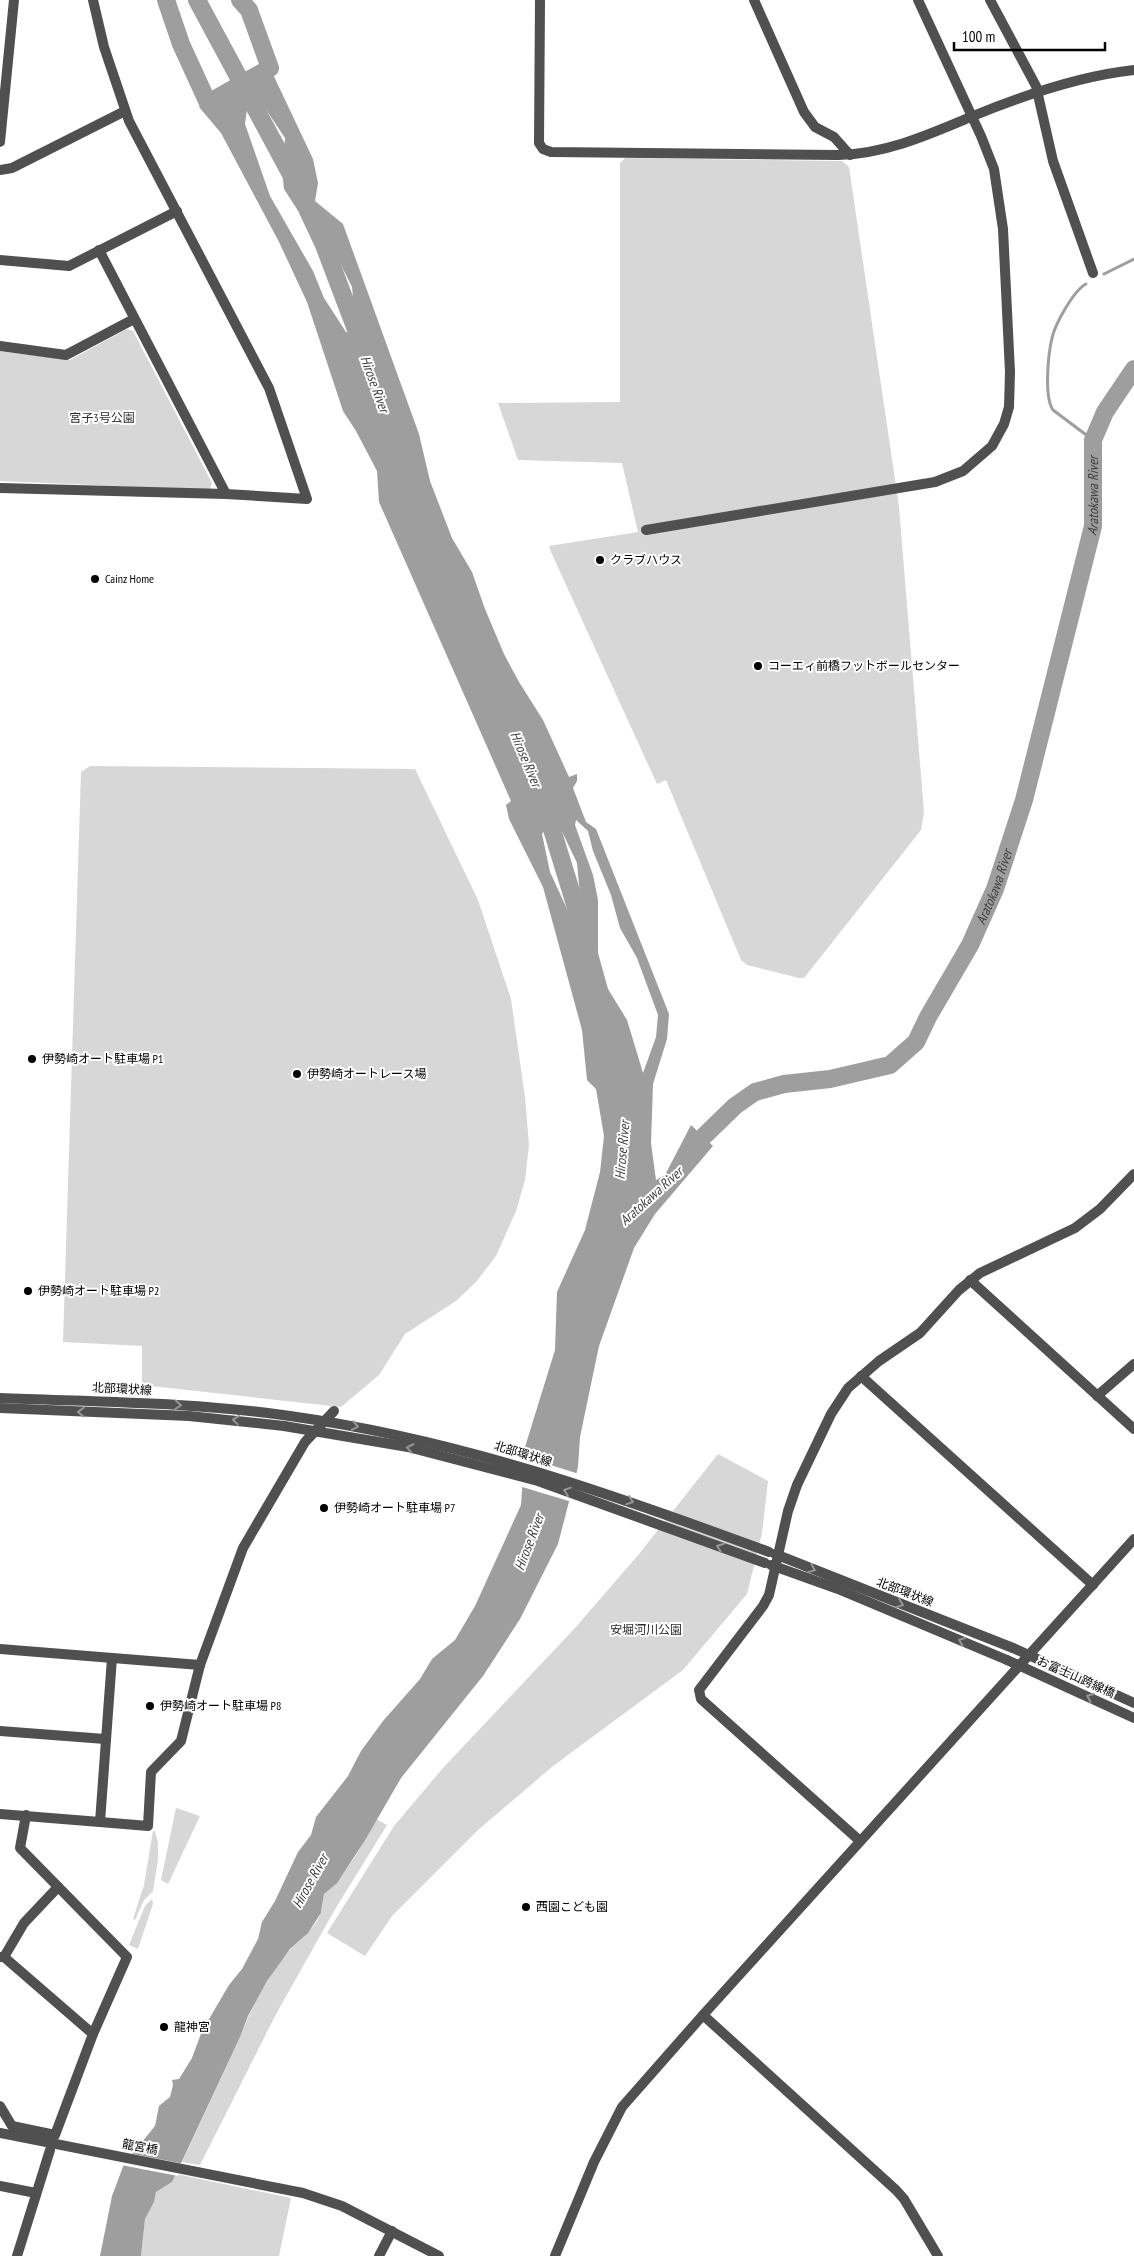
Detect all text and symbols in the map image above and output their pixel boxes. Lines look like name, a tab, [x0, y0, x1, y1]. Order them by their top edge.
scale bar	[954, 20, 1105, 52]
text: 100 m	[962, 27, 995, 46]
water label: Hirose River	[357, 353, 394, 417]
park label: 宮子3号公園	[69, 410, 135, 425]
water label: Aratokawa River	[1082, 454, 1103, 537]
place label: クラブハウス	[610, 552, 682, 567]
marker: クラブハウス	[594, 554, 606, 566]
place label: Cainz Home	[105, 571, 154, 586]
marker: Cainz Home	[89, 573, 101, 585]
place label: コーエィ前橋フットボールセンター	[768, 658, 960, 673]
marker: コーエィ前橋フットボールセンター	[752, 660, 764, 672]
water label: Hirose River	[506, 728, 547, 792]
water label: Aratokawa River	[971, 845, 1017, 927]
place label: 伊勢崎オート駐車場 P1	[42, 1051, 163, 1066]
marker: 伊勢崎オート駐車場 P1	[26, 1053, 38, 1065]
place label: 伊勢崎オートレース場	[307, 1066, 426, 1081]
marker: 伊勢崎オートレース場	[291, 1068, 303, 1080]
water label: Hirose River	[610, 1118, 634, 1180]
water label: Aratokawa River	[616, 1162, 688, 1229]
place label: 伊勢崎オート駐車場 P2	[38, 1283, 159, 1298]
marker: 伊勢崎オート駐車場 P2	[22, 1285, 34, 1297]
street label: 北部環状線	[92, 1379, 152, 1398]
one-way arrow	[175, 1399, 183, 1410]
one-way arrow	[77, 1406, 85, 1417]
one-way arrow	[232, 1415, 240, 1426]
one-way arrow	[351, 1421, 360, 1431]
street label: 北部環状線	[492, 1438, 554, 1469]
one-way arrow	[406, 1443, 415, 1454]
one-way arrow	[563, 1487, 572, 1497]
one-way arrow	[625, 1495, 633, 1505]
place label: 伊勢崎オート駐車場 P7	[334, 1500, 455, 1515]
marker: 伊勢崎オート駐車場 P7	[318, 1502, 330, 1514]
water label: Hirose River	[510, 1509, 549, 1573]
one-way arrow	[716, 1543, 724, 1553]
one-way arrow	[807, 1563, 816, 1573]
street label: 北部環状線	[874, 1574, 936, 1609]
one-way arrow	[895, 1598, 904, 1608]
park label: 安堀河川公園	[610, 1622, 682, 1637]
one-way arrow	[958, 1637, 967, 1648]
street label: お富士山跨線橋	[1035, 1653, 1118, 1700]
one-way arrow	[1086, 1693, 1095, 1704]
place label: 伊勢崎オート駐車場 P8	[160, 1698, 281, 1713]
marker: 伊勢崎オート駐車場 P8	[144, 1700, 156, 1712]
water label: Hirose River	[288, 1849, 333, 1911]
place label: 西園こども園	[536, 1899, 608, 1914]
marker: 西園こども園	[520, 1901, 532, 1913]
place label: 龍神宮	[174, 2019, 210, 2034]
marker: 龍神宮	[158, 2021, 170, 2033]
street label: 龍宮橋	[121, 2136, 159, 2157]

